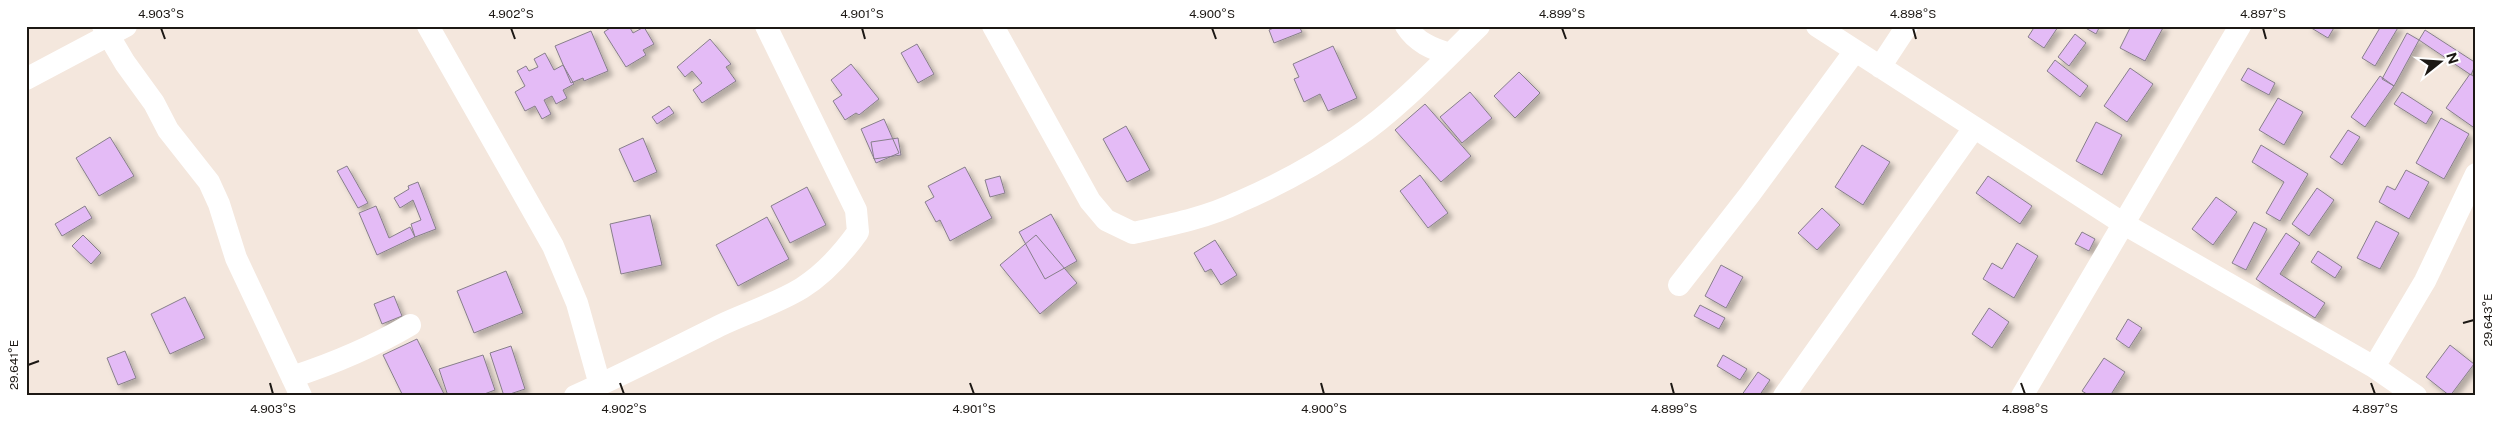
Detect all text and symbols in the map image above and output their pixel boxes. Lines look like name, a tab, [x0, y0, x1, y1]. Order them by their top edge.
text: 4.903°S	[138, 7, 184, 21]
text: 4.902°S	[488, 7, 534, 21]
text: 4.901°S	[840, 7, 884, 21]
text: 4.900°S	[1189, 7, 1235, 21]
text: 4.899°S	[1539, 7, 1585, 21]
text: 4.898°S	[1890, 7, 1936, 21]
text: 4.897°S	[2240, 7, 2286, 21]
north arrow	[2414, 38, 2464, 88]
text: N	[2443, 51, 2462, 66]
text: 29.643°E	[2481, 294, 2495, 346]
text: 29.641°E	[7, 340, 21, 390]
text: 4.903°S	[250, 402, 296, 416]
text: 4.902°S	[601, 402, 647, 416]
text: 4.901°S	[952, 402, 996, 416]
text: 4.900°S	[1301, 402, 1347, 416]
text: 4.899°S	[1651, 402, 1697, 416]
text: 4.898°S	[2002, 402, 2048, 416]
text: 4.897°S	[2352, 402, 2398, 416]

